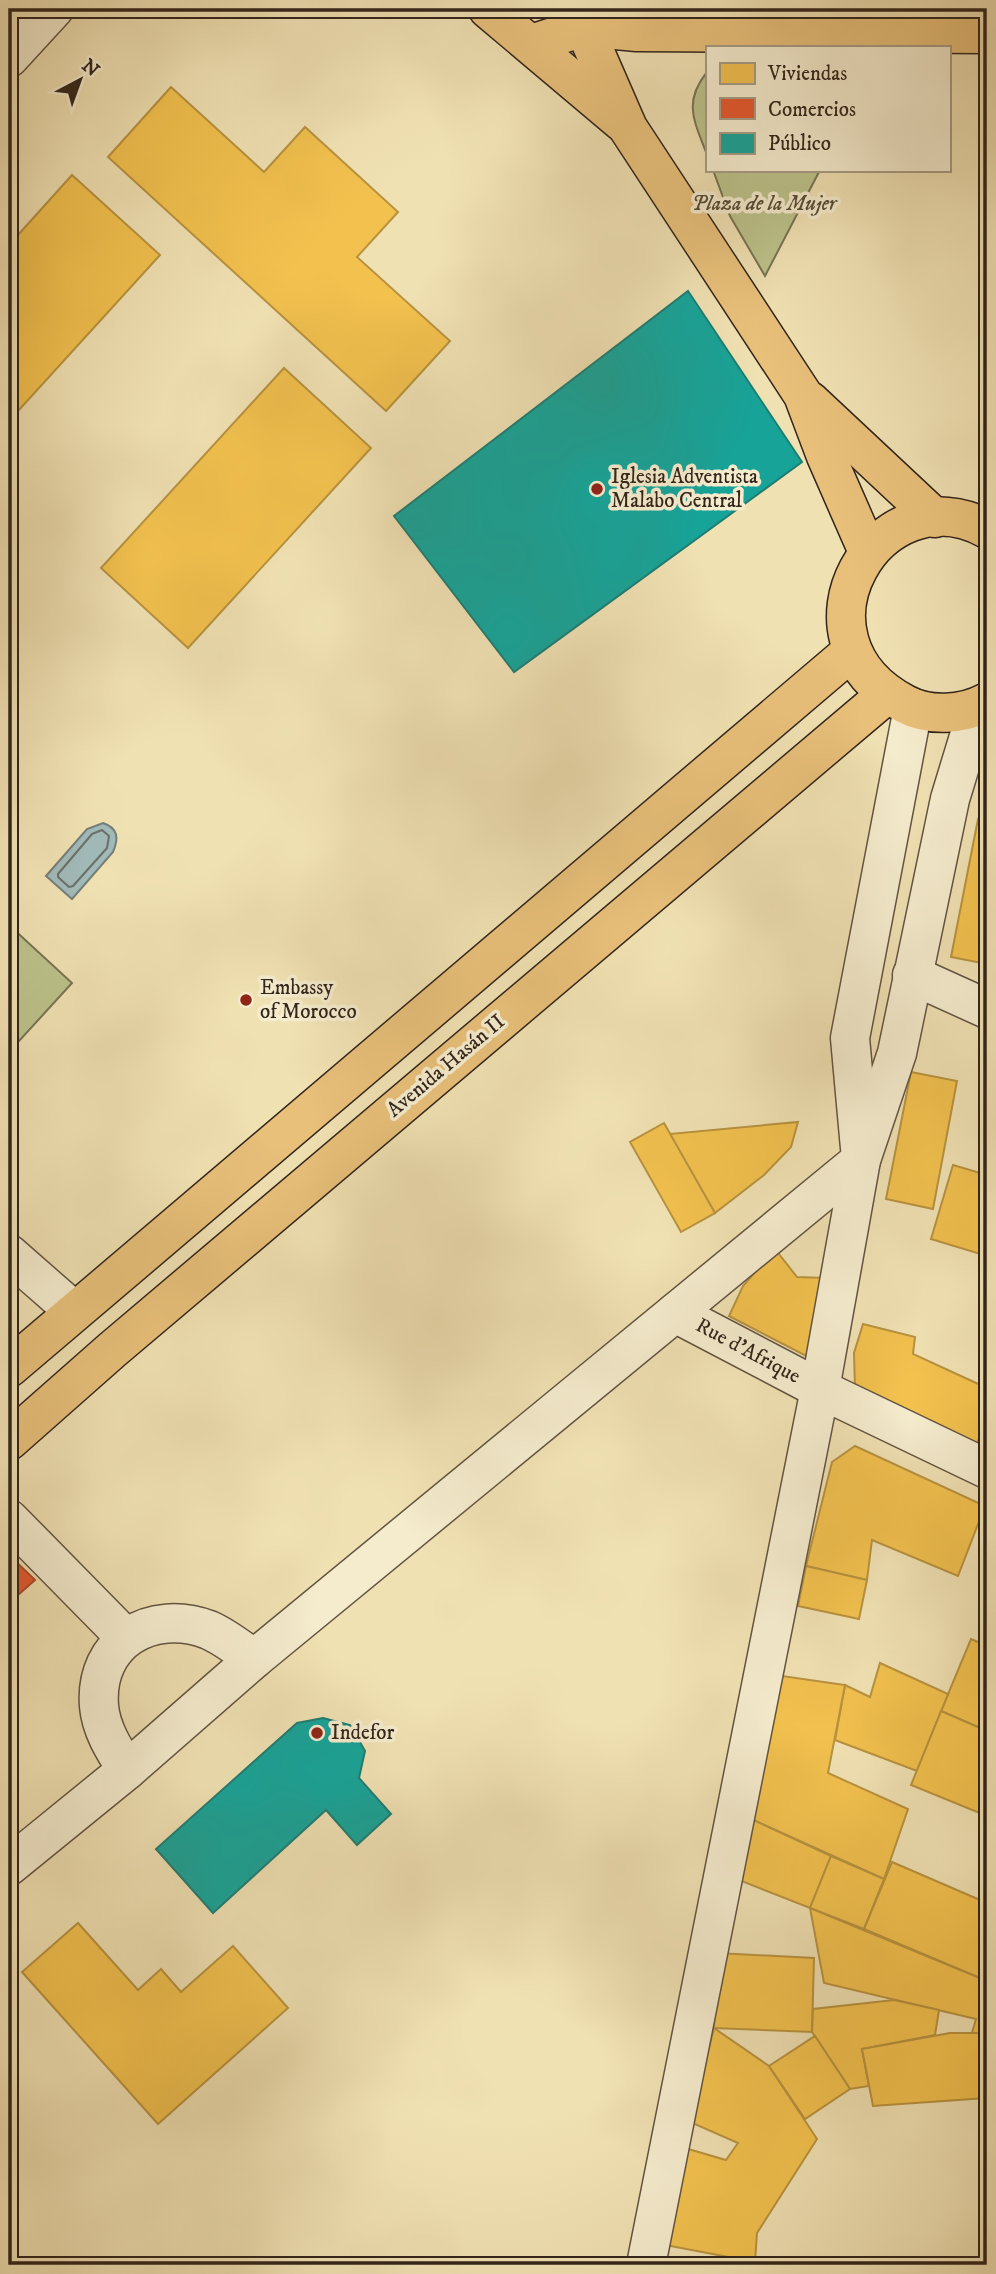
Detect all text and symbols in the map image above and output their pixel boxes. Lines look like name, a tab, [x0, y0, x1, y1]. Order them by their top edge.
north arrow	[46, 46, 116, 116]
legend	[706, 46, 950, 172]
text: N	[77, 55, 104, 82]
text: Viviendas	[767, 61, 847, 87]
text: Comercios	[768, 97, 856, 123]
text: Público	[768, 131, 831, 157]
park label: Plaza de la Mujer	[692, 191, 838, 217]
place label: Iglesia Adventista Malabo Central	[611, 464, 758, 514]
marker: Iglesia Adventista Malabo Central	[589, 481, 605, 497]
place label: Embassy of Morocco	[260, 975, 357, 1025]
marker: Embassy of Morocco	[238, 992, 254, 1008]
street label: Avenida Hasán II	[382, 1009, 510, 1123]
street label: Rue d'Afrique	[691, 1313, 805, 1390]
place label: Indefor	[331, 1720, 394, 1746]
marker: Indefor	[309, 1725, 325, 1741]

